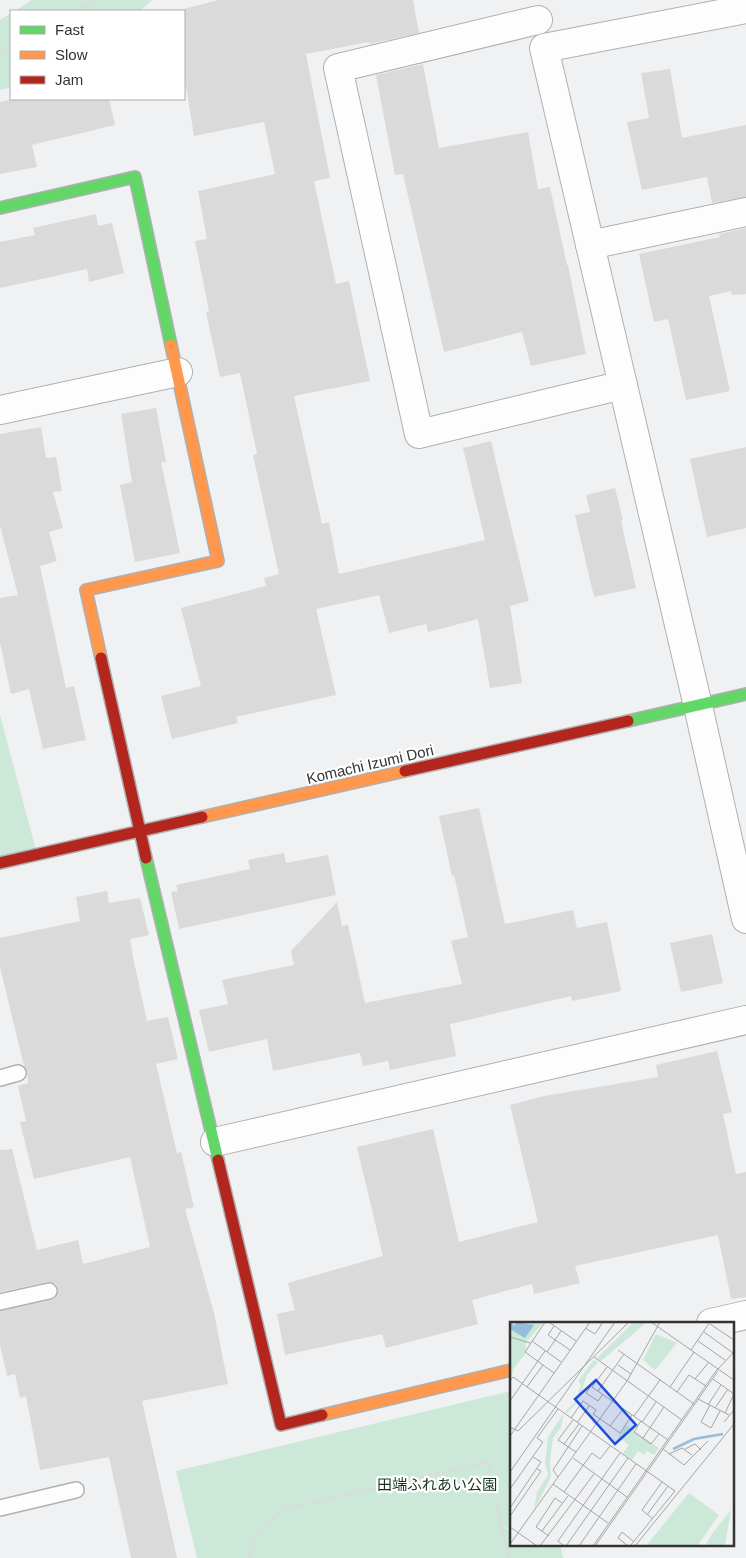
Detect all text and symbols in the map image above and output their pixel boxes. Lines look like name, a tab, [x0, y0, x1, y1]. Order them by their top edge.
legend	[10, 10, 185, 100]
text: Fast	[55, 21, 85, 38]
text: Slow	[55, 46, 88, 63]
text: Jam	[55, 71, 83, 88]
street label: Komachi Izumi Dori	[305, 741, 435, 787]
inset map	[510, 1322, 734, 1546]
park label: 田端ふれあい公園	[377, 1476, 497, 1493]

